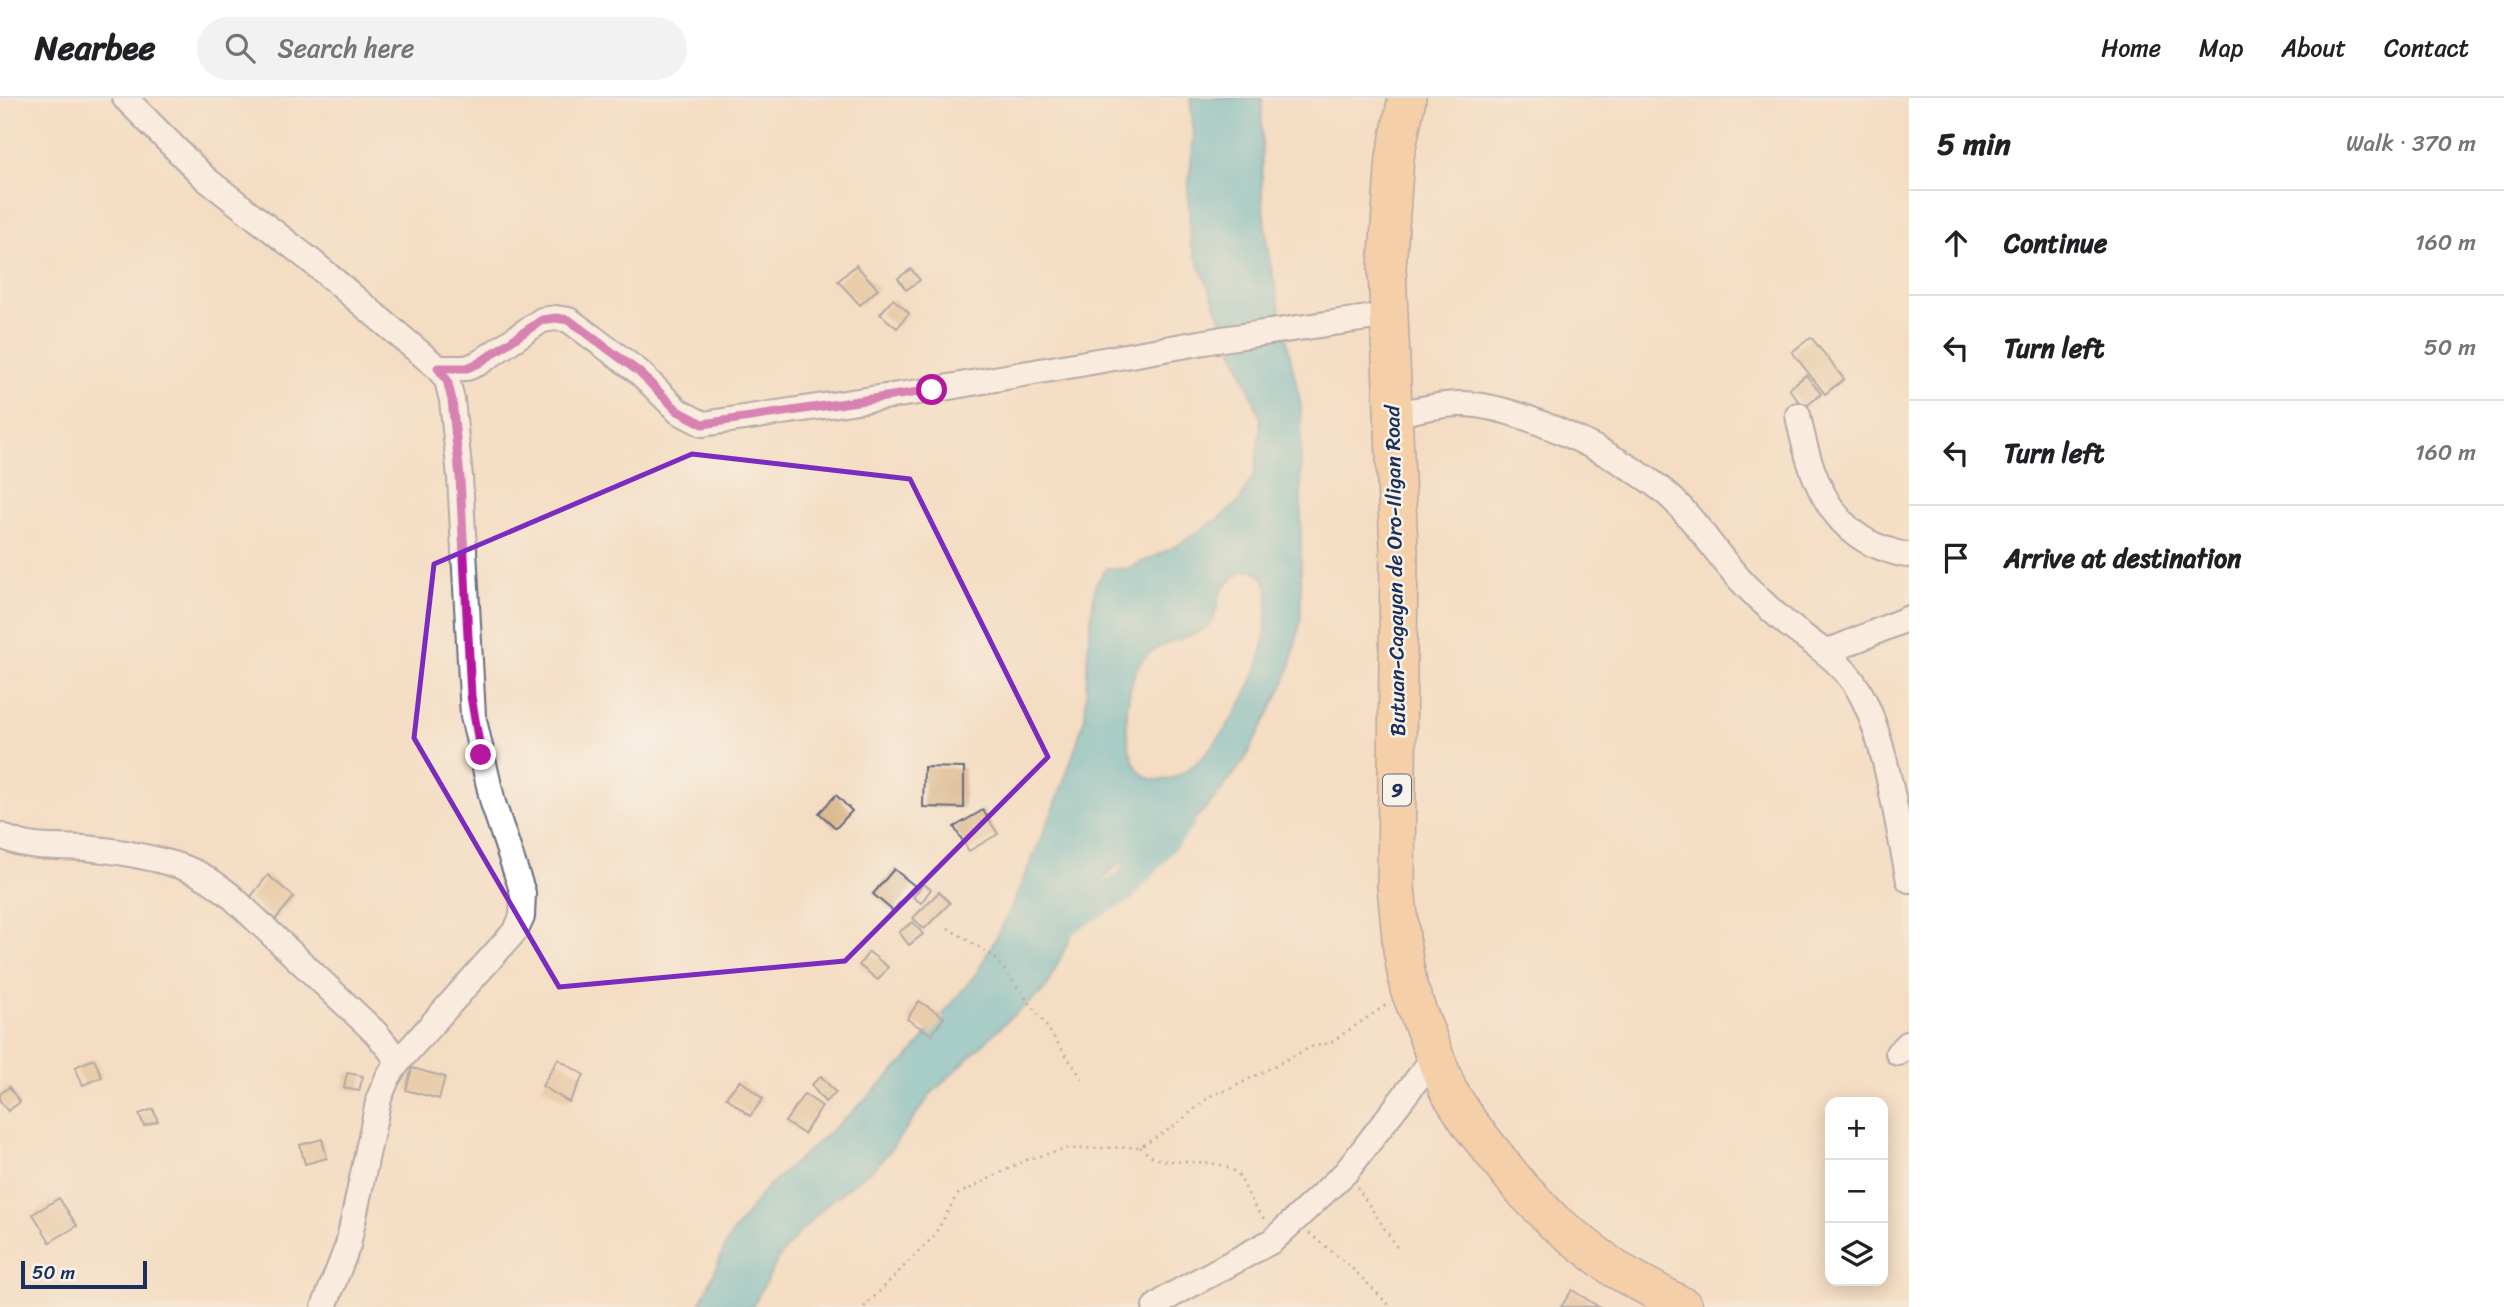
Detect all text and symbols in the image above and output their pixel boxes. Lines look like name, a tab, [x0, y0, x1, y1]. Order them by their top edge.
search box	[197, 17, 687, 80]
text: Nearbee	[35, 19, 155, 77]
text: Search here	[277, 25, 414, 71]
text: Home	[2101, 27, 2161, 69]
text: Map	[2199, 27, 2243, 69]
text: About	[2281, 27, 2346, 69]
text: Contact	[2384, 27, 2469, 69]
icon: search	[221, 29, 259, 67]
text: 5 min	[1937, 117, 2011, 171]
text: Walk · 370 m	[2346, 123, 2476, 164]
text: Continue	[2004, 220, 2107, 266]
text: 160 m	[2415, 222, 2476, 263]
icon: ahead	[1937, 224, 1975, 262]
text: Turn left	[2004, 325, 2104, 371]
text: 50 m	[2424, 327, 2476, 368]
icon: left	[1937, 329, 1975, 367]
route start	[916, 374, 947, 405]
street label: Butuan-Cagayan de Oro-Iligan Road	[1373, 403, 1417, 737]
text: Turn left	[2004, 430, 2104, 476]
text: 160 m	[2415, 432, 2476, 473]
icon: left	[1937, 434, 1975, 472]
text: Arrive at destination	[2004, 535, 2241, 581]
icon: arrive	[1937, 539, 1975, 577]
route end	[465, 739, 496, 770]
road number: 9	[1383, 775, 1411, 806]
map controls	[1825, 1097, 1888, 1286]
button: +	[1825, 1097, 1888, 1160]
button: −	[1825, 1160, 1888, 1223]
button: layers	[1825, 1223, 1888, 1286]
text: 50 m	[32, 1256, 75, 1289]
scale bar	[21, 1258, 147, 1290]

